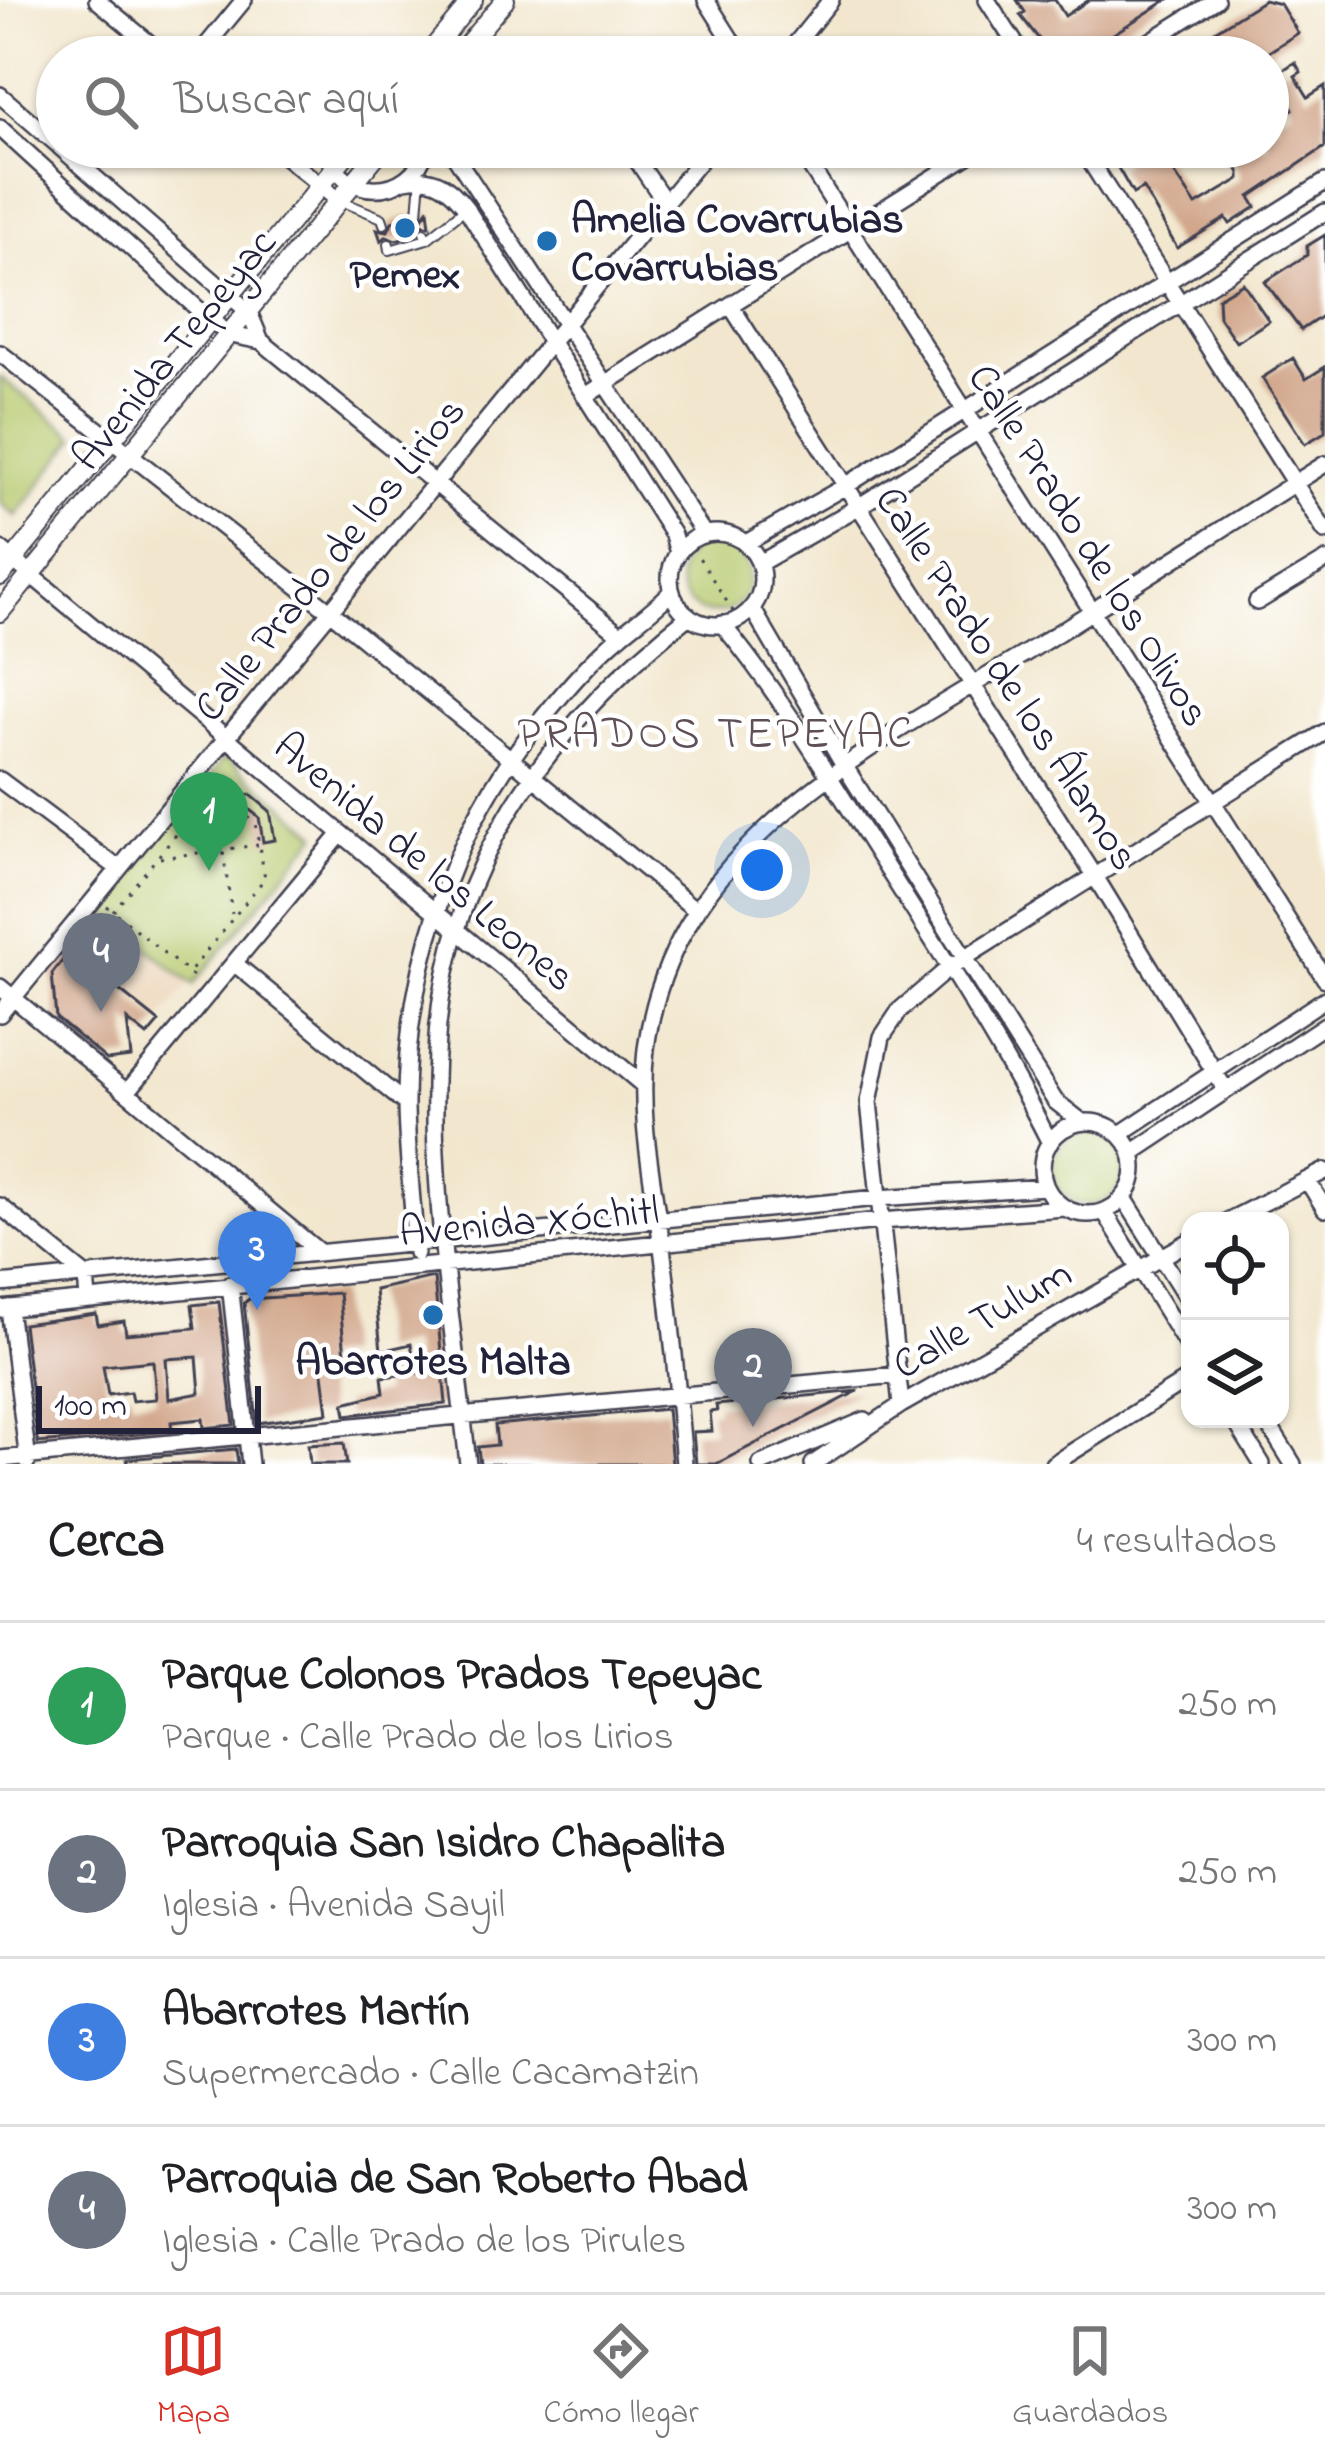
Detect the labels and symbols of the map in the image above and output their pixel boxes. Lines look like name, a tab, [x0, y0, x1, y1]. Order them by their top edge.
place label: Amelia Covarrubias Covarrubias	[571, 191, 904, 300]
marker: Pemex	[392, 215, 418, 241]
street label: Avenida Tepeyac	[59, 216, 293, 485]
marker: Amelia Covarrubias Covarrubias	[534, 228, 560, 254]
place label: Pemex	[350, 246, 460, 307]
street label: Calle Prado de los Olivos	[951, 353, 1224, 740]
street label: Calle Prado de los Lirios	[181, 385, 482, 737]
street label: Calle Prado de los Álamos	[858, 475, 1153, 884]
district label: PRADOS TEPEYAC	[517, 703, 915, 769]
street label: Avenida de los Leones	[259, 719, 588, 1008]
pin: 1	[170, 772, 248, 871]
your location	[732, 840, 792, 900]
pin: 4	[62, 913, 140, 1012]
street label: Avenida Xóchitl	[397, 1182, 662, 1265]
pin: 3	[218, 1211, 296, 1310]
street label: Calle Tulum	[882, 1245, 1084, 1397]
marker: Abarrotes Malta	[420, 1302, 446, 1328]
pin: 2	[714, 1328, 792, 1427]
place label: Abarrotes Malta	[295, 1333, 571, 1394]
scale bar	[36, 1380, 261, 1433]

